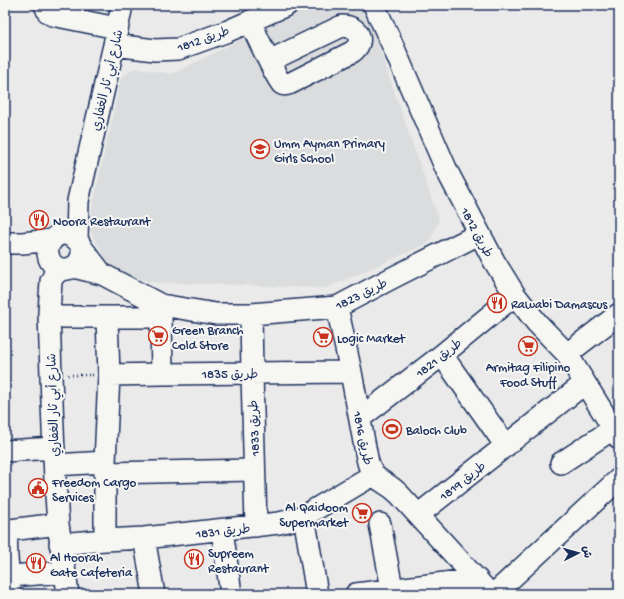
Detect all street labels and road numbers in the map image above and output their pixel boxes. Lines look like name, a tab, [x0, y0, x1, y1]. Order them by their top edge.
street label: طريق 1812	[175, 24, 232, 57]
street label: شارع أبي ثار الغفاري	[88, 28, 129, 133]
street label: طريق 1812	[456, 205, 495, 261]
street label: طريق 1823	[333, 276, 391, 315]
street label: طريق 1821	[413, 336, 466, 382]
street label: شارع أبي ثار الغفاري	[43, 353, 66, 457]
street label: طريق 1835	[201, 368, 258, 383]
street label: طريق 1833	[247, 400, 264, 457]
street label: طريق 1816	[348, 409, 375, 467]
street label: طريق 1819	[437, 459, 490, 505]
street label: طريق 1831	[194, 522, 251, 543]

